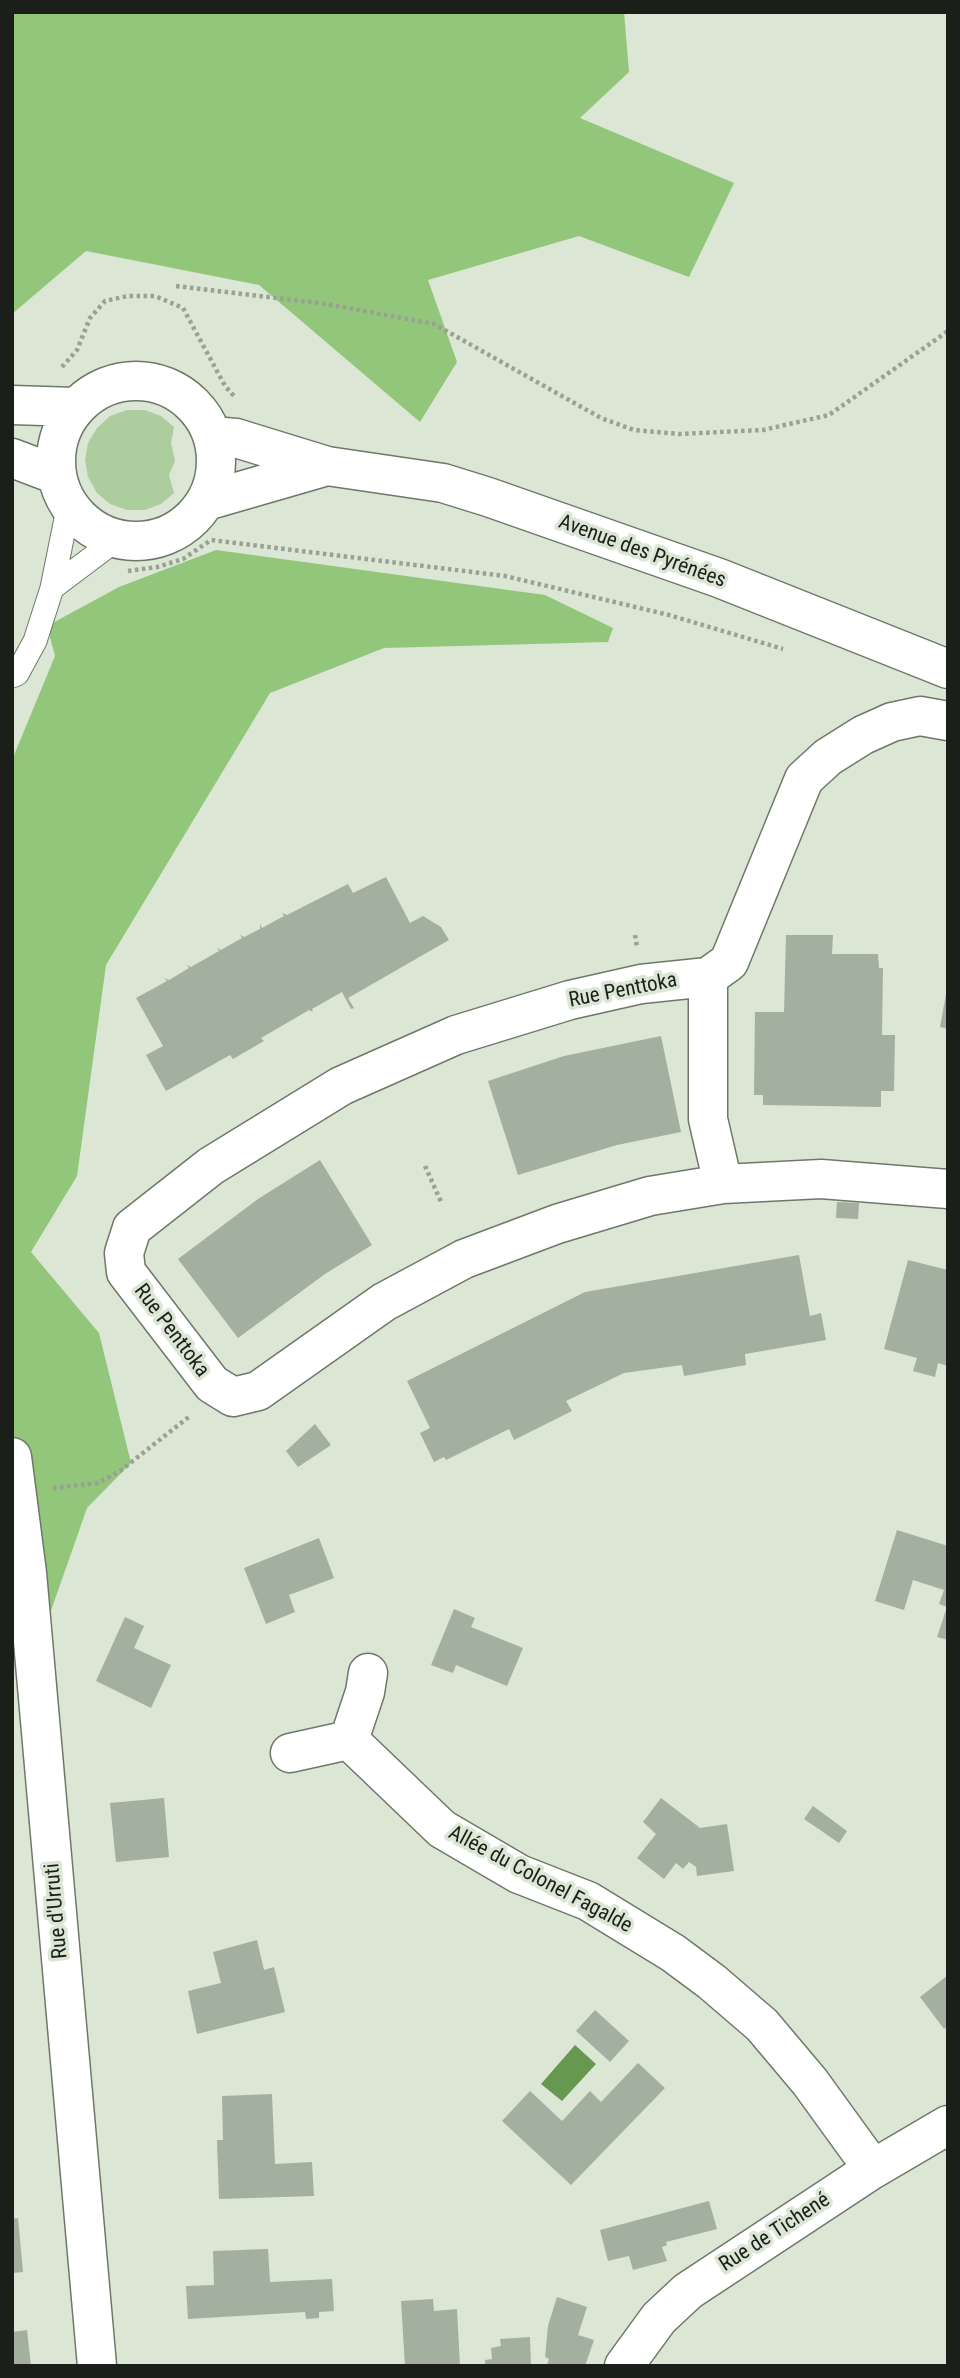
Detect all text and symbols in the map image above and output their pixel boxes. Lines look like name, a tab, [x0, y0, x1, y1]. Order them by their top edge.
street label: Avenue des Pyrénées	[555, 510, 729, 594]
street label: Rue Penttoka	[567, 968, 679, 1014]
street label: Rue Penttoka	[128, 1280, 214, 1382]
street label: Allée du Colonel Fagalde	[444, 1821, 636, 1939]
street label: Rue d'Urruti	[40, 1862, 74, 1960]
street label: Rue de Tichené	[715, 2188, 835, 2278]

